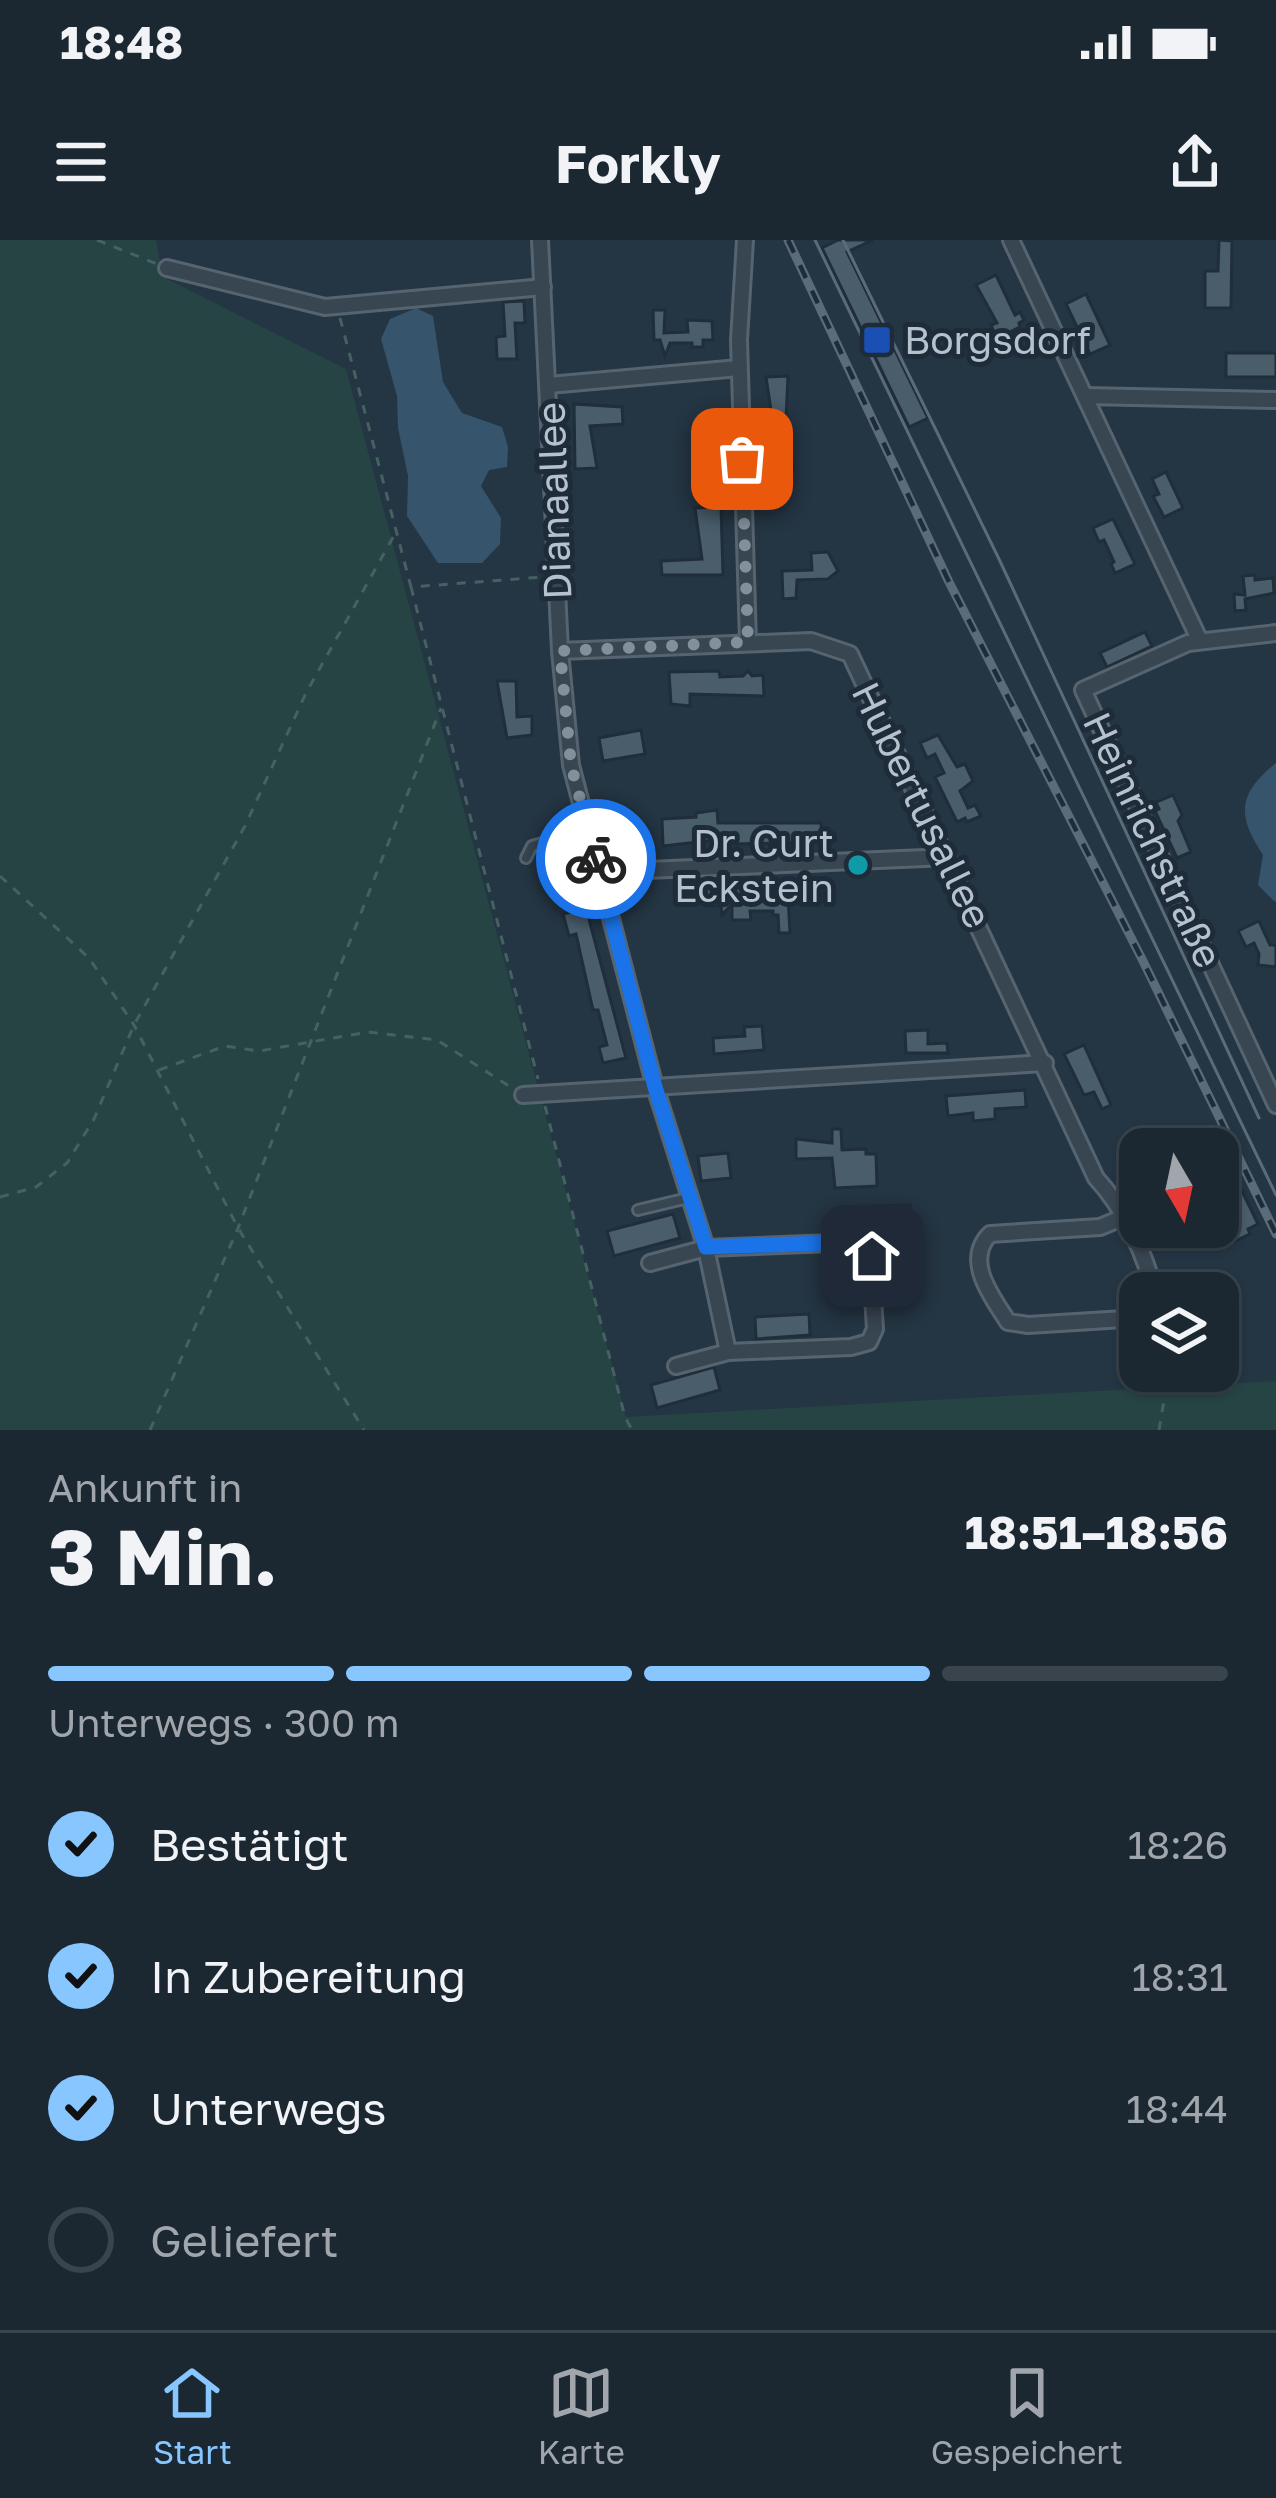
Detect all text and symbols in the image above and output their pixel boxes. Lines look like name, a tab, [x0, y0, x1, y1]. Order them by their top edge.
text: 18:48	[60, 15, 183, 69]
icon: menu	[48, 129, 114, 195]
icon: share	[1162, 129, 1228, 195]
text: Forkly	[555, 130, 721, 195]
place label: Borgsdorf	[904, 316, 1091, 363]
marker: Borgsdorf	[861, 324, 893, 356]
street label: Dianaallee	[527, 401, 580, 601]
pin	[691, 408, 793, 510]
icon: bag	[709, 426, 775, 492]
street label: Hubertusallee	[843, 674, 1002, 935]
street label: Heinrichstraße	[1074, 705, 1233, 975]
courier	[536, 799, 656, 919]
place label: Dr. Curt Eckstein	[674, 819, 834, 911]
icon: bike	[563, 826, 629, 892]
marker: Dr. Curt Eckstein	[845, 852, 871, 878]
north arrow	[1119, 1128, 1239, 1248]
map controls	[1119, 1128, 1239, 1392]
pin	[821, 1205, 923, 1307]
icon: home	[839, 1223, 905, 1289]
button: layers	[1119, 1272, 1239, 1392]
text: Ankunft in	[48, 1464, 242, 1511]
text: 18:51–18:56	[965, 1505, 1228, 1559]
text: 3 Min.	[48, 1509, 278, 1602]
text: Unterwegs · 300 m	[48, 1699, 399, 1746]
icon: check	[48, 1811, 114, 1877]
text: Bestätigt	[150, 1817, 349, 1871]
text: 18:26	[1127, 1821, 1228, 1868]
icon: check	[48, 1943, 114, 2009]
text: In Zubereitung	[150, 1949, 466, 2003]
text: 18:31	[1132, 1953, 1228, 2000]
icon: check	[48, 2075, 114, 2141]
text: Unterwegs	[150, 2081, 386, 2135]
text: 18:44	[1126, 2085, 1228, 2132]
text: Geliefert	[150, 2213, 338, 2267]
tab: Start	[153, 2360, 232, 2471]
tab: Karte	[538, 2360, 625, 2471]
tab: Gespeichert	[931, 2360, 1123, 2471]

